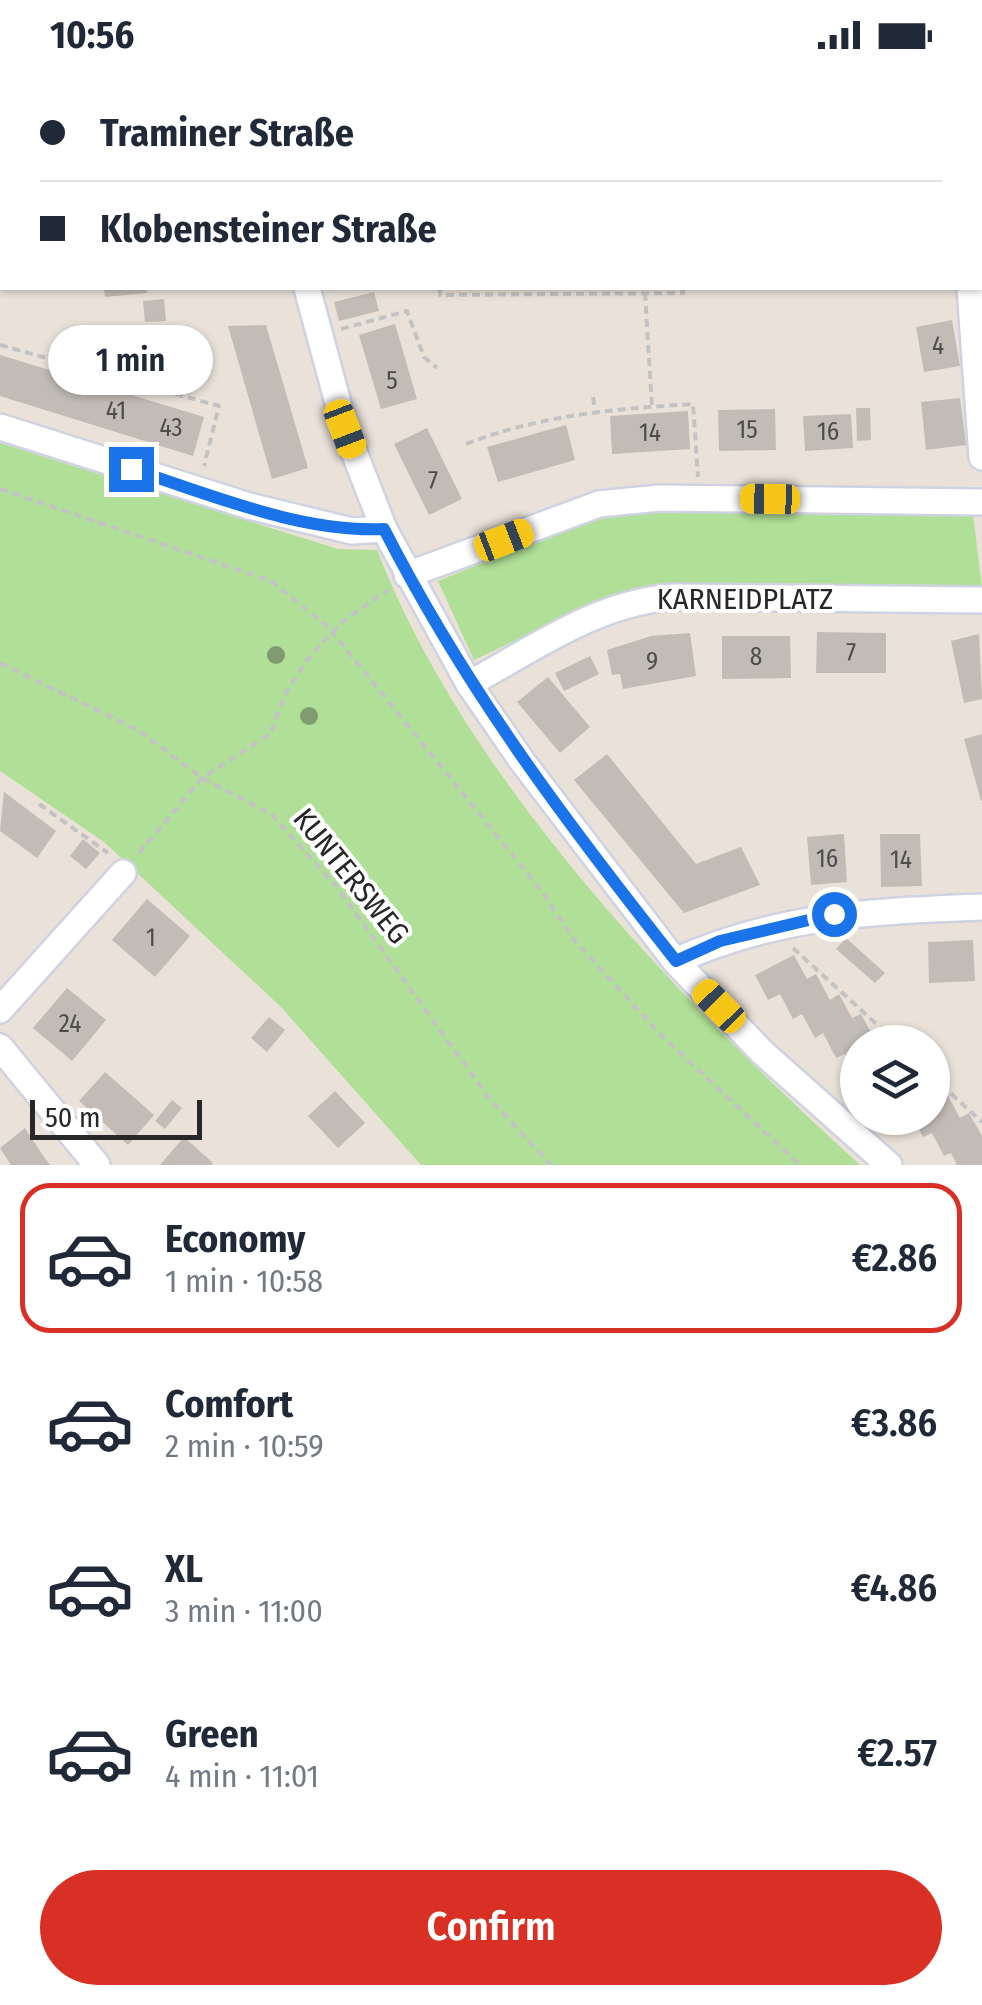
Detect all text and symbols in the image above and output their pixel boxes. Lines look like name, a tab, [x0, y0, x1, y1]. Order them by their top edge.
text: 10:56	[50, 12, 134, 58]
text: Traminer Straße	[100, 110, 354, 156]
text: Klobensteiner Straße	[100, 206, 437, 252]
callout: 1 min	[48, 324, 214, 394]
house number: 4	[932, 331, 944, 361]
text: 1 min	[96, 341, 165, 379]
house number: 5	[386, 366, 398, 396]
house number: 41	[106, 396, 126, 426]
car	[320, 396, 370, 462]
house number: 43	[159, 413, 183, 443]
house number: 15	[736, 415, 758, 445]
house number: 16	[817, 417, 839, 447]
house number: 14	[639, 418, 661, 448]
route end	[109, 447, 154, 492]
house number: 7	[428, 466, 438, 496]
car	[740, 483, 800, 515]
car	[471, 515, 537, 565]
street label: KARNEIDPLATZ	[657, 581, 833, 617]
house number: 7	[846, 638, 856, 668]
house number: 8	[750, 642, 762, 672]
house number: 9	[646, 647, 658, 677]
street label: KUNTERSWEG	[286, 801, 416, 951]
house number: 16	[816, 844, 838, 874]
house number: 14	[890, 845, 912, 875]
route start	[812, 892, 857, 937]
house number: 1	[146, 923, 156, 953]
car	[687, 974, 751, 1038]
house number: 24	[59, 1009, 81, 1039]
map controls	[840, 1025, 950, 1135]
button: layers	[840, 1025, 950, 1135]
scale bar	[30, 1095, 202, 1140]
text: 50 m	[45, 1101, 101, 1134]
icon: car	[45, 1213, 135, 1303]
text: Economy	[165, 1216, 305, 1262]
text: €2.86	[852, 1235, 937, 1281]
text: 1 min · 10:58	[165, 1262, 323, 1300]
icon: car	[45, 1378, 135, 1468]
text: Comfort	[165, 1381, 293, 1427]
text: €3.86	[851, 1400, 937, 1446]
text: 2 min · 10:59	[165, 1427, 324, 1465]
icon: car	[45, 1543, 135, 1633]
text: XL	[165, 1546, 203, 1592]
text: €4.86	[851, 1565, 937, 1611]
text: 3 min · 11:00	[165, 1592, 323, 1630]
icon: car	[45, 1708, 135, 1798]
text: Green	[165, 1711, 259, 1757]
text: €2.57	[857, 1730, 937, 1776]
text: 4 min · 11:01	[165, 1757, 319, 1795]
button: Confirm	[40, 1870, 942, 1985]

